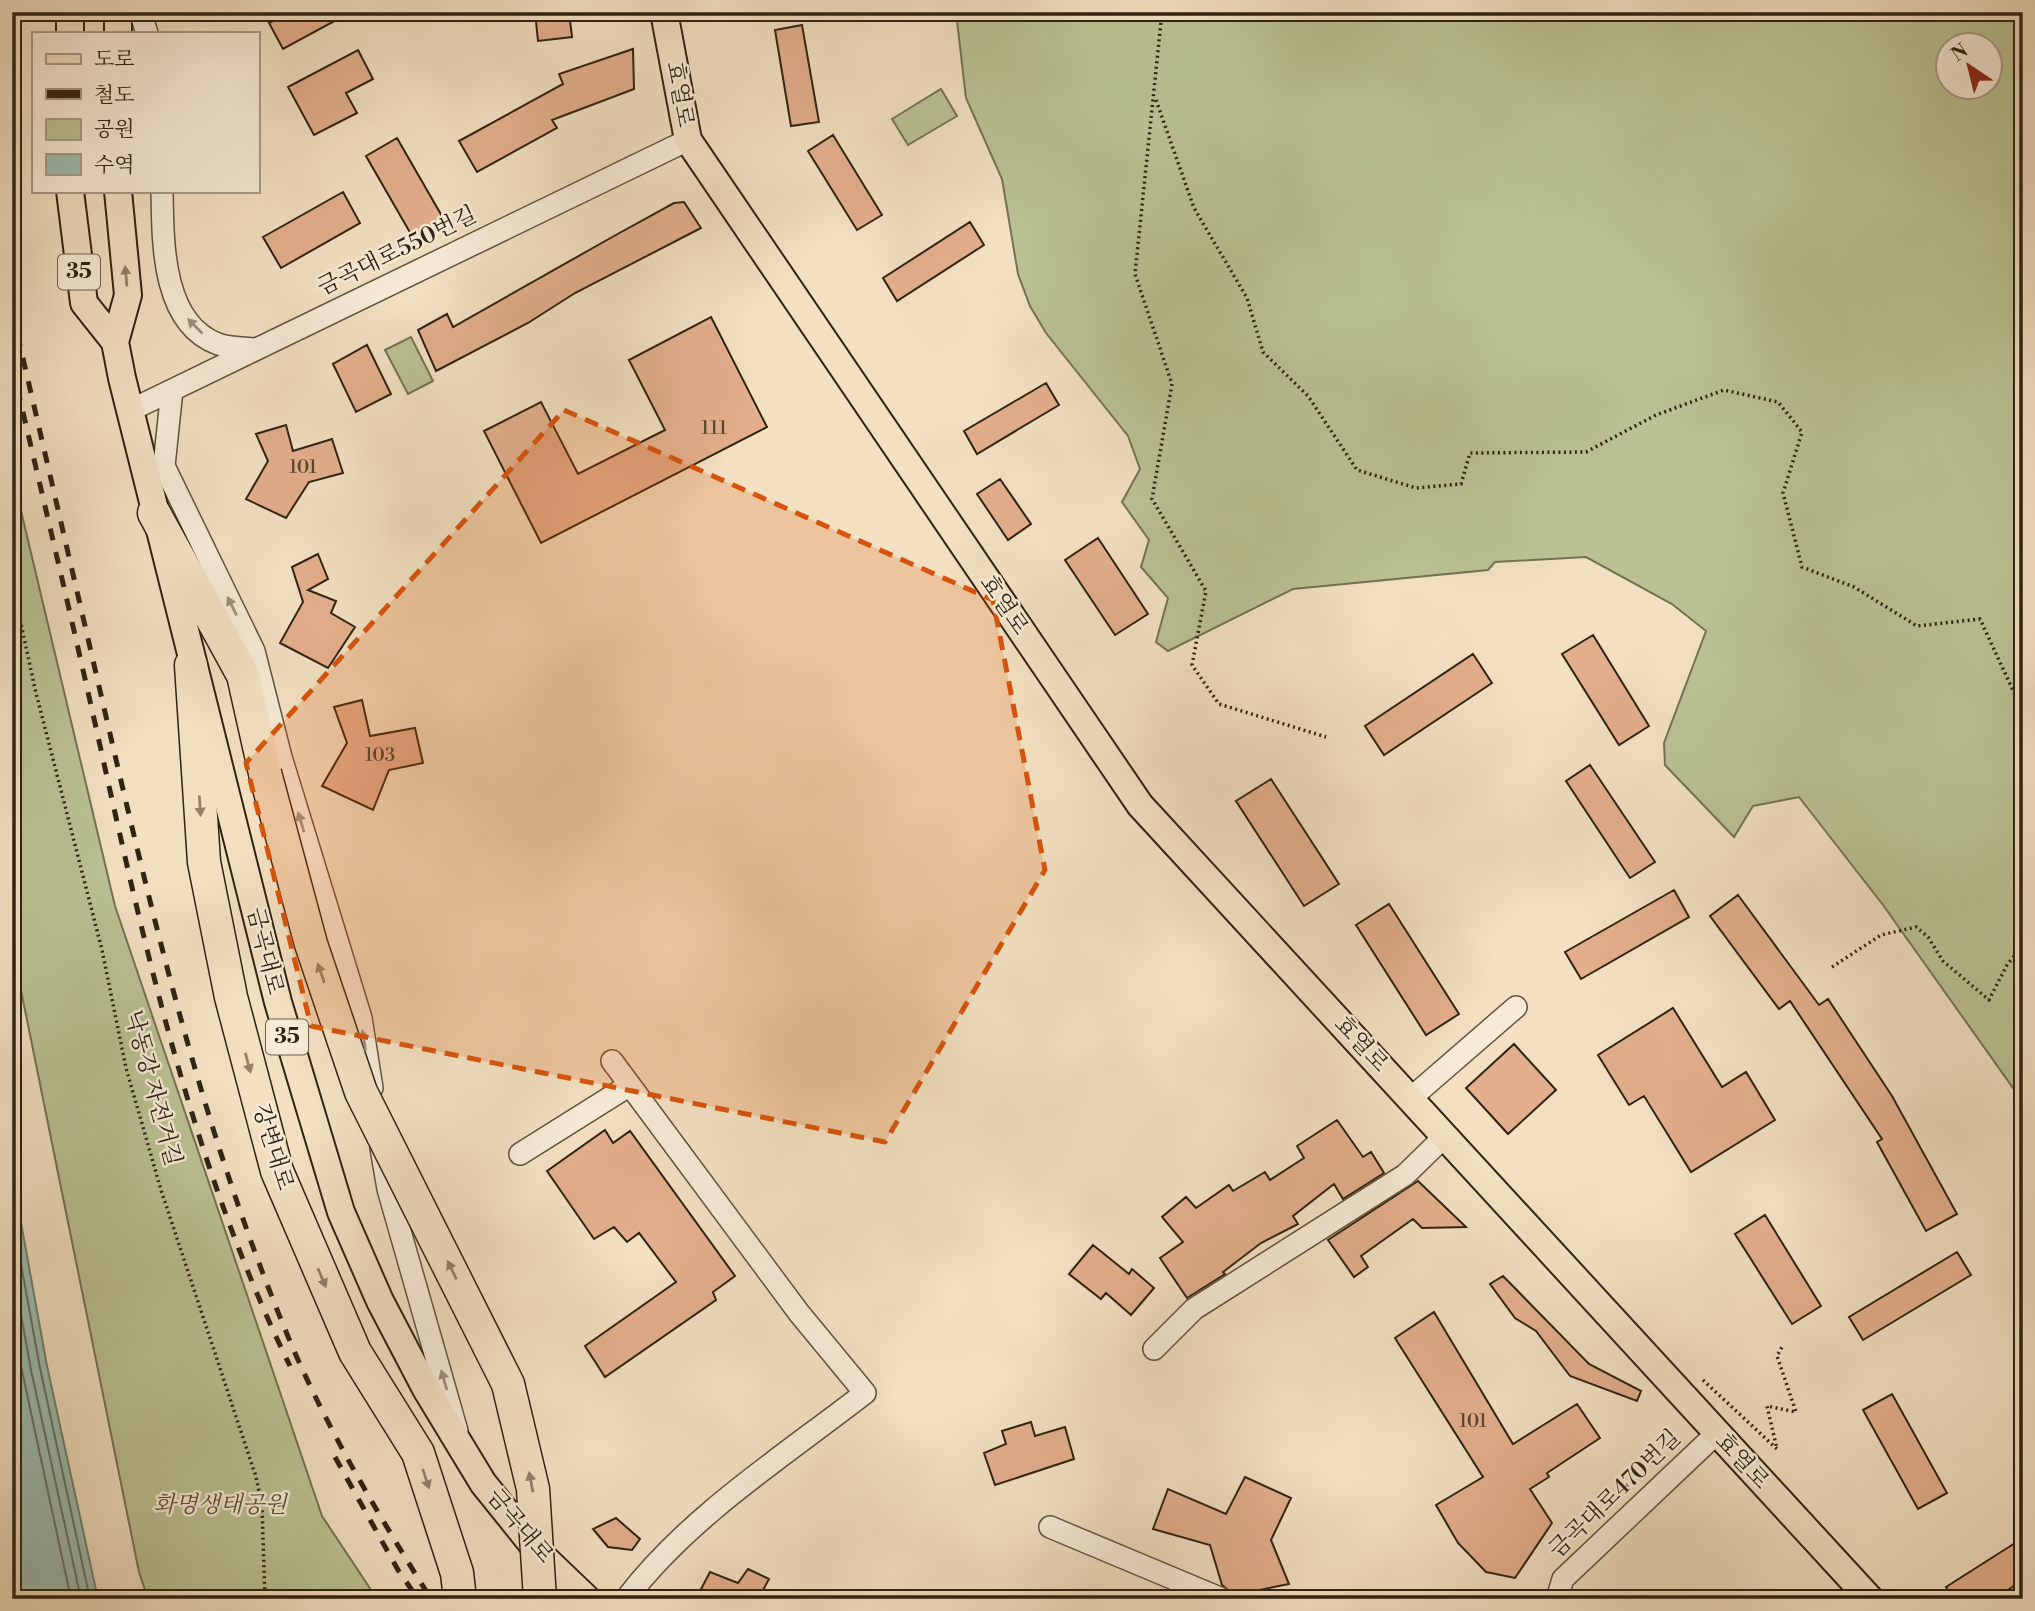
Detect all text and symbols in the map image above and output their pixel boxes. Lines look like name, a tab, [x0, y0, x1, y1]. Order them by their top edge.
legend	[32, 32, 259, 192]
north arrow	[1934, 32, 2004, 102]
text: N	[1947, 39, 1973, 67]
text: 도로	[94, 47, 135, 73]
street label: 효열로	[660, 59, 700, 129]
text: 철도	[94, 83, 135, 109]
text: 공원	[94, 117, 135, 143]
text: 수역	[94, 153, 135, 179]
street label: 금곡대로550번길	[313, 200, 481, 302]
road number: 35	[58, 254, 100, 290]
one-way arrow	[121, 265, 132, 287]
one-way arrow	[186, 317, 203, 334]
house number: 111	[701, 416, 727, 440]
house number: 101	[289, 455, 317, 479]
street label: 효열로	[974, 570, 1034, 640]
one-way arrow	[227, 596, 238, 616]
house number: 103	[365, 743, 395, 767]
one-way arrow	[195, 795, 206, 817]
one-way arrow	[295, 811, 306, 832]
street label: 금곡대로	[241, 904, 289, 998]
one-way arrow	[315, 963, 326, 984]
street label: 낙동강 자전거길	[119, 1007, 187, 1169]
street label: 효열로	[1328, 1010, 1394, 1078]
road number: 35	[266, 1020, 308, 1054]
one-way arrow	[358, 1029, 369, 1051]
one-way arrow	[243, 1053, 254, 1075]
street label: 강변대로	[247, 1100, 299, 1194]
one-way arrow	[447, 1260, 458, 1280]
one-way arrow	[317, 1268, 328, 1289]
one-way arrow	[438, 1370, 448, 1391]
house number: 101	[1459, 1409, 1487, 1433]
street label: 금곡대로470번길	[1543, 1424, 1687, 1564]
street label: 효열로	[1709, 1427, 1775, 1495]
one-way arrow	[422, 1469, 432, 1490]
one-way arrow	[525, 1471, 536, 1493]
street label: 금곡대로	[481, 1483, 559, 1569]
park label: 화명생태공원	[153, 1491, 288, 1519]

